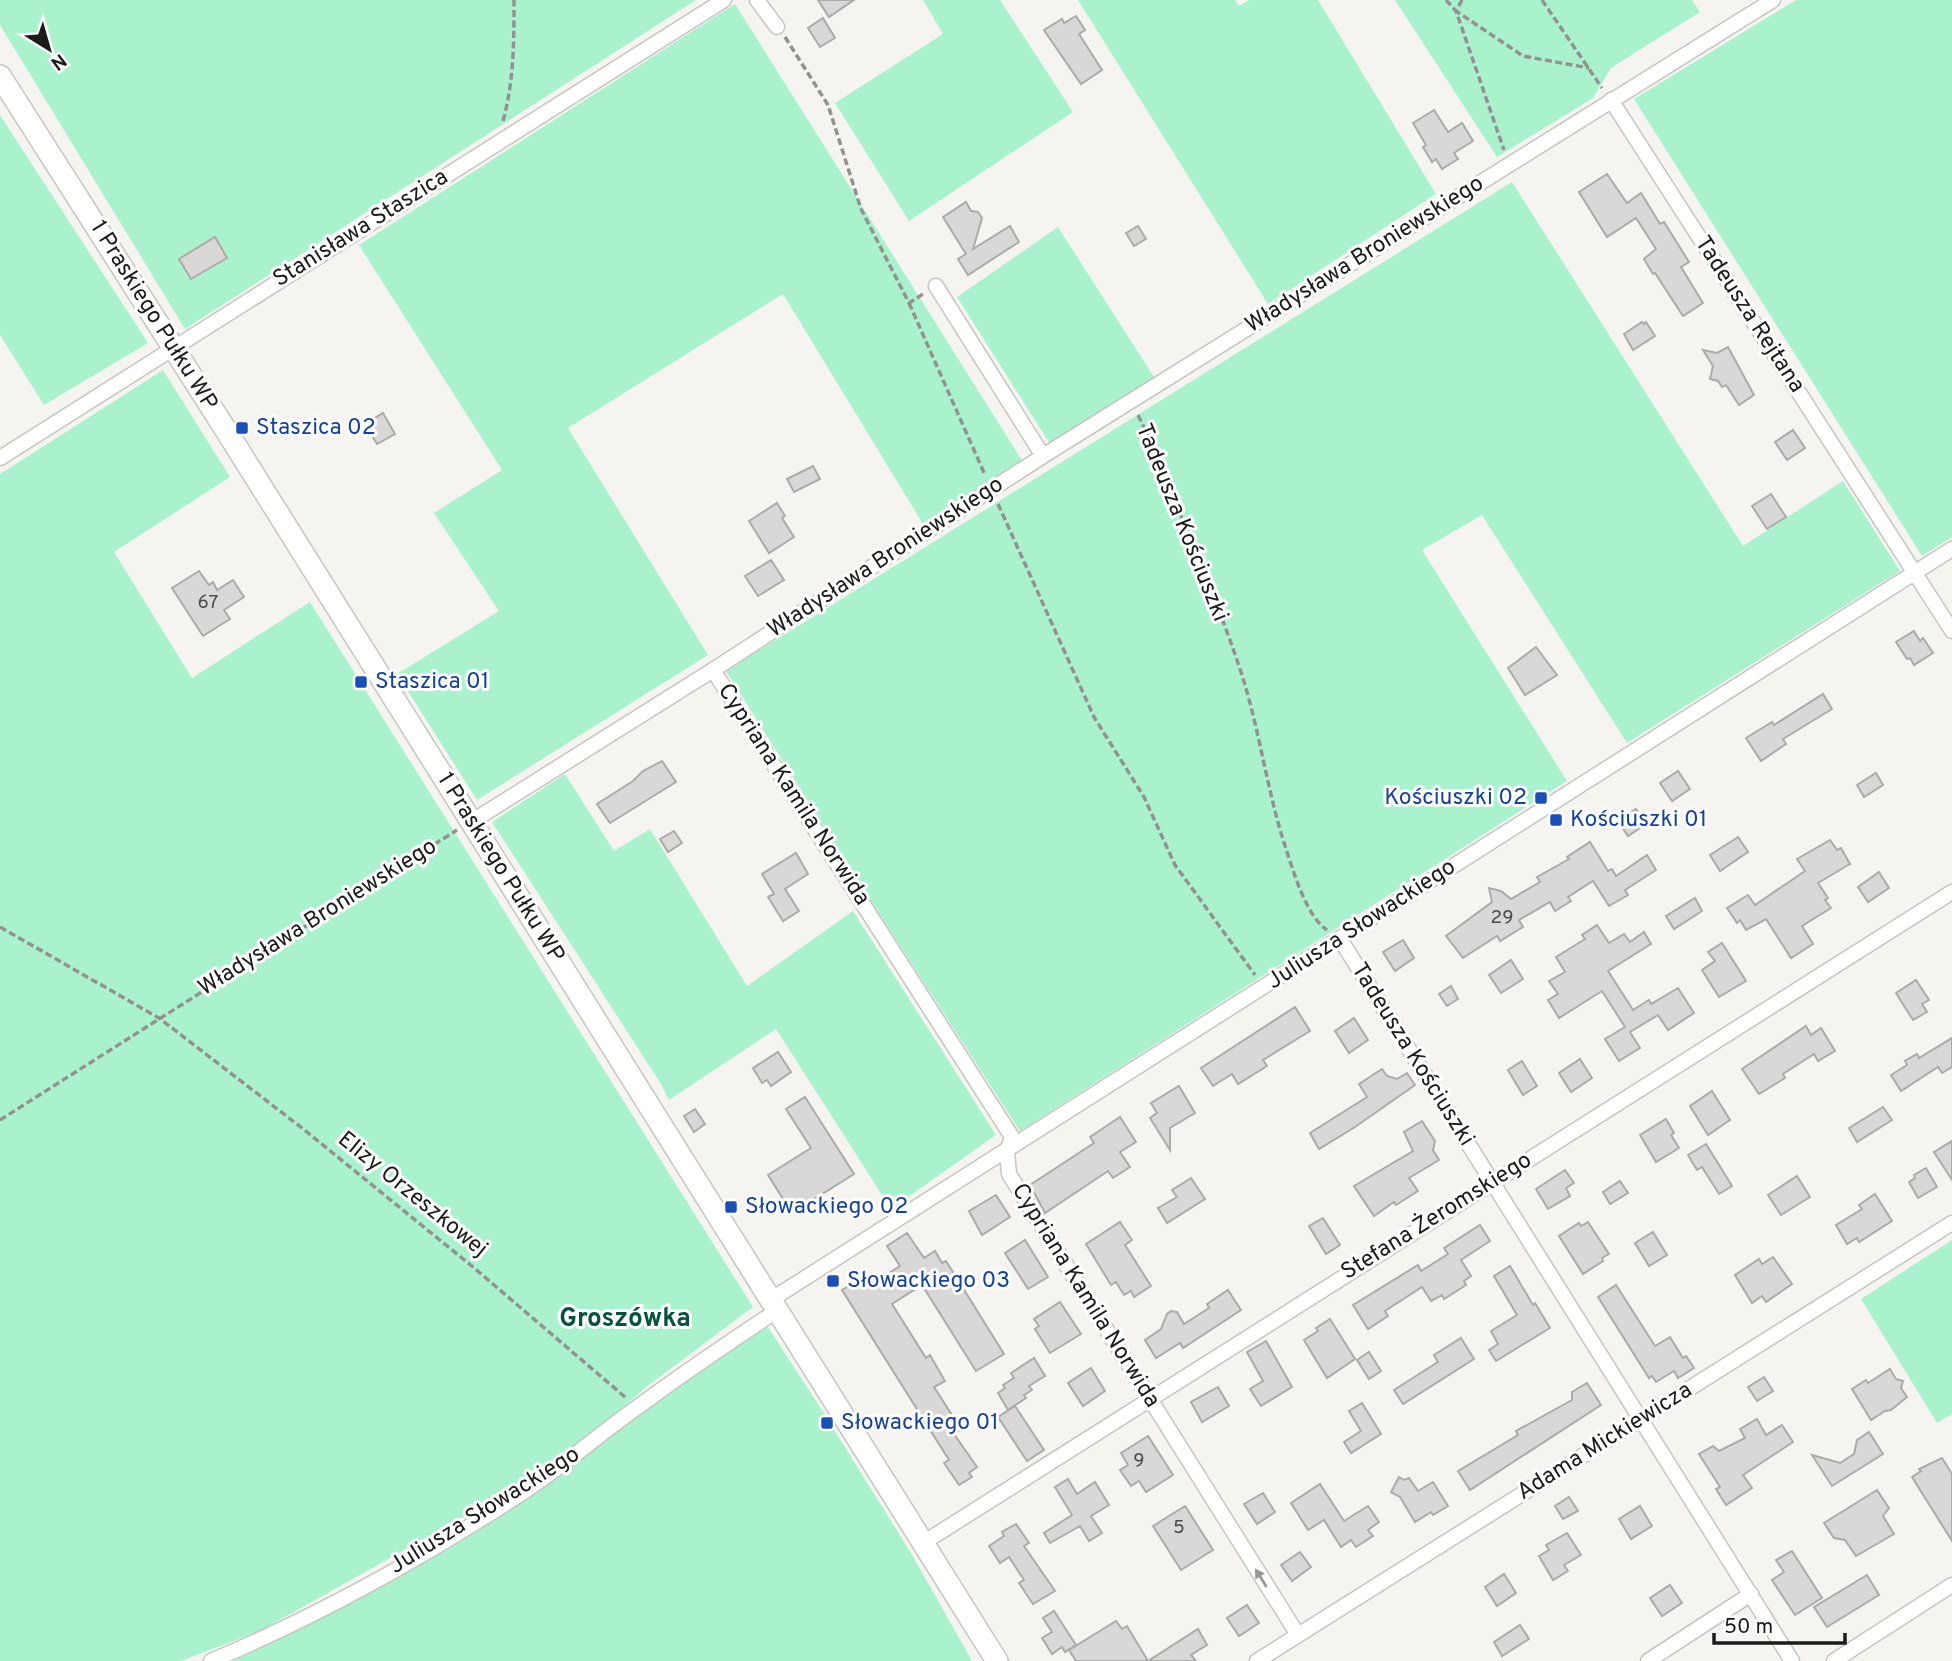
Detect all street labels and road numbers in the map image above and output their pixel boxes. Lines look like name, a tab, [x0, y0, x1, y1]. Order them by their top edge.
street label: Stanisława Staszica	[268, 163, 454, 295]
street label: Władysława Broniewskiego	[1240, 170, 1490, 340]
street label: 1 Praskiego Pułku WP	[83, 216, 223, 416]
street label: Tadeusza Rejtana	[1687, 231, 1811, 399]
street label: Tadeusza Kościuszki	[1128, 420, 1234, 626]
street label: Władysława Broniewskiego	[763, 471, 1009, 645]
street label: Cypriana Kamila Norwida	[710, 678, 876, 912]
street label: 1 Praskiego Pułku WP	[430, 768, 570, 968]
street label: Władysława Broniewskiego	[193, 833, 443, 1003]
street label: Juliusza Słowackiego	[1262, 853, 1462, 997]
street label: Tadeusza Kościuszki	[1344, 958, 1480, 1152]
street label: Elizy Orzeszkowej	[331, 1126, 493, 1264]
street label: Stefana Żeromskiego	[1336, 1146, 1538, 1287]
street label: Cypriana Kamila Norwida	[1004, 1178, 1166, 1414]
street label: Adama Mickiewicza	[1512, 1376, 1698, 1508]
street label: Juliusza Słowackiego	[384, 1441, 586, 1581]

